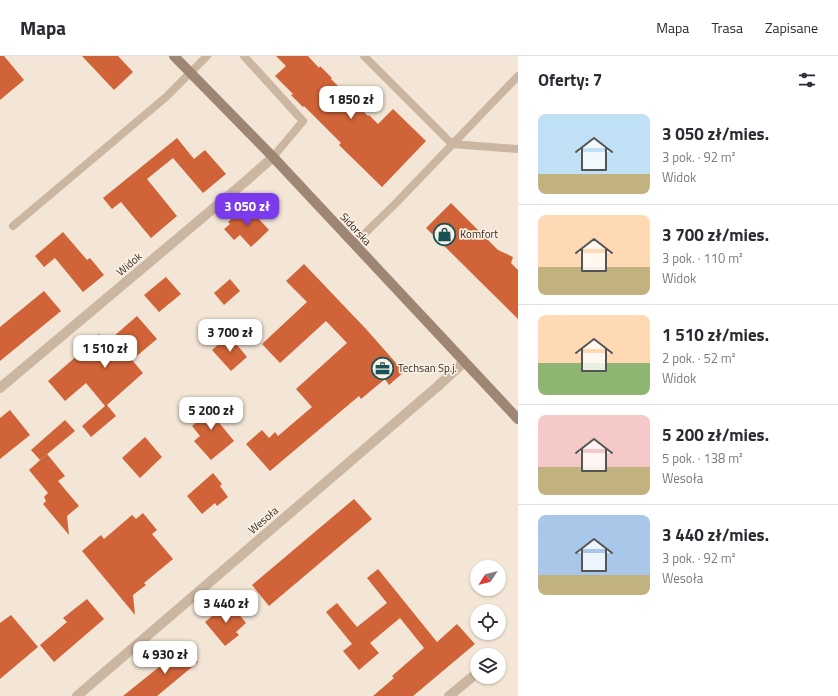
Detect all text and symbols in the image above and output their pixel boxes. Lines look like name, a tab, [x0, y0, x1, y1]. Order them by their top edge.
text: Mapa	[20, 13, 66, 42]
text: Mapa	[656, 17, 689, 38]
text: Trasa	[711, 17, 743, 38]
text: Zapisane	[765, 17, 818, 38]
text: Oferty: 7	[538, 67, 602, 93]
icon: filters	[796, 69, 818, 91]
pin: 1 850 zł	[310, 86, 392, 120]
text: 1 850 zł	[328, 89, 374, 109]
text: 3 050 zł/mies.	[662, 121, 769, 147]
icon: home	[570, 130, 618, 178]
text: 3 pok. · 92 m²	[662, 147, 735, 167]
text: Widok	[662, 167, 696, 187]
pin: 3 050 zł	[206, 193, 288, 227]
text: 3 050 zł	[224, 196, 270, 216]
street label: Sidorska	[337, 209, 376, 249]
shop icon: Komfort	[431, 221, 457, 247]
text: 3 700 zł/mies.	[662, 222, 769, 248]
place label: Komfort	[460, 226, 498, 242]
icon: home	[570, 231, 618, 279]
street label: Widok	[113, 248, 146, 279]
text: 3 pok. · 110 m²	[662, 248, 743, 268]
text: Widok	[662, 268, 696, 288]
pin: 3 700 zł	[189, 319, 271, 353]
text: 3 700 zł	[207, 322, 253, 342]
text: 1 510 zł/mies.	[662, 322, 769, 348]
icon: home	[570, 331, 618, 379]
pin: 1 510 zł	[64, 335, 146, 369]
text: 1 510 zł	[82, 338, 128, 358]
text: 2 pok. · 52 m²	[662, 348, 735, 368]
office icon: Techsan Sp.j.	[369, 355, 395, 381]
place label: Techsan Sp.j.	[398, 360, 457, 376]
text: Widok	[662, 368, 696, 388]
pin: 5 200 zł	[170, 397, 252, 431]
text: 5 200 zł	[188, 400, 234, 420]
text: 5 200 zł/mies.	[662, 422, 769, 448]
icon: home	[570, 431, 618, 479]
text: 5 pok. · 138 m²	[662, 448, 743, 468]
text: Wesoła	[662, 468, 703, 488]
street label: Wesoła	[245, 502, 282, 537]
text: 3 440 zł/mies.	[662, 522, 769, 548]
icon: home	[570, 531, 618, 579]
text: 3 pok. · 92 m²	[662, 548, 735, 568]
north arrow	[470, 560, 506, 596]
map controls	[470, 560, 506, 684]
text: Wesoła	[662, 568, 703, 588]
pin: 3 440 zł	[185, 590, 267, 624]
text: 3 440 zł	[203, 593, 249, 613]
button: locate	[470, 604, 506, 640]
pin: 4 930 zł	[124, 641, 206, 675]
text: 4 930 zł	[142, 644, 188, 664]
button: layers	[470, 648, 506, 684]

